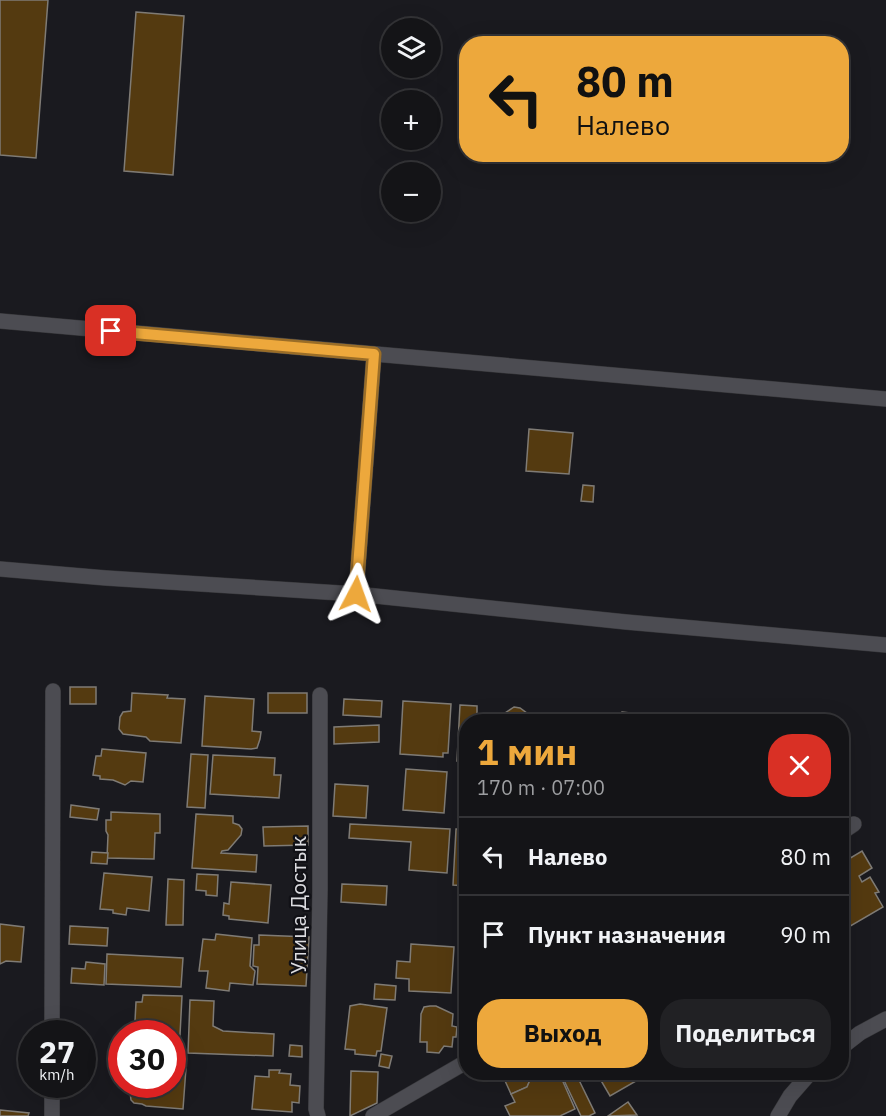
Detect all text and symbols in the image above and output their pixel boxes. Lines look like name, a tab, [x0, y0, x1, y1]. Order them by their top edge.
map controls	[381, 18, 441, 222]
button: layers	[381, 18, 441, 78]
text: 80 m	[576, 54, 674, 109]
icon: left	[477, 60, 555, 138]
button: +	[381, 90, 441, 150]
text: Налево	[576, 107, 670, 142]
button: −	[381, 162, 441, 222]
pin	[85, 305, 136, 356]
icon: arrive	[94, 314, 127, 347]
position arrow	[324, 562, 388, 626]
text: 1 мин	[477, 728, 577, 775]
button: close	[768, 734, 831, 797]
text: 170 m · 07:00	[477, 774, 605, 801]
street label: Улица Достык	[284, 836, 312, 974]
icon: left	[477, 840, 510, 873]
text: Налево	[528, 842, 607, 871]
text: 80 m	[780, 842, 831, 871]
icon: arrive	[477, 918, 510, 951]
text: Пункт назначения	[528, 920, 726, 949]
text: 90 m	[780, 920, 831, 949]
button: Выход	[477, 999, 648, 1068]
button: Поделиться	[660, 999, 831, 1068]
speed limit sign: 30	[108, 1020, 186, 1098]
text: 27	[39, 1032, 75, 1071]
text: km/h	[39, 1065, 75, 1084]

